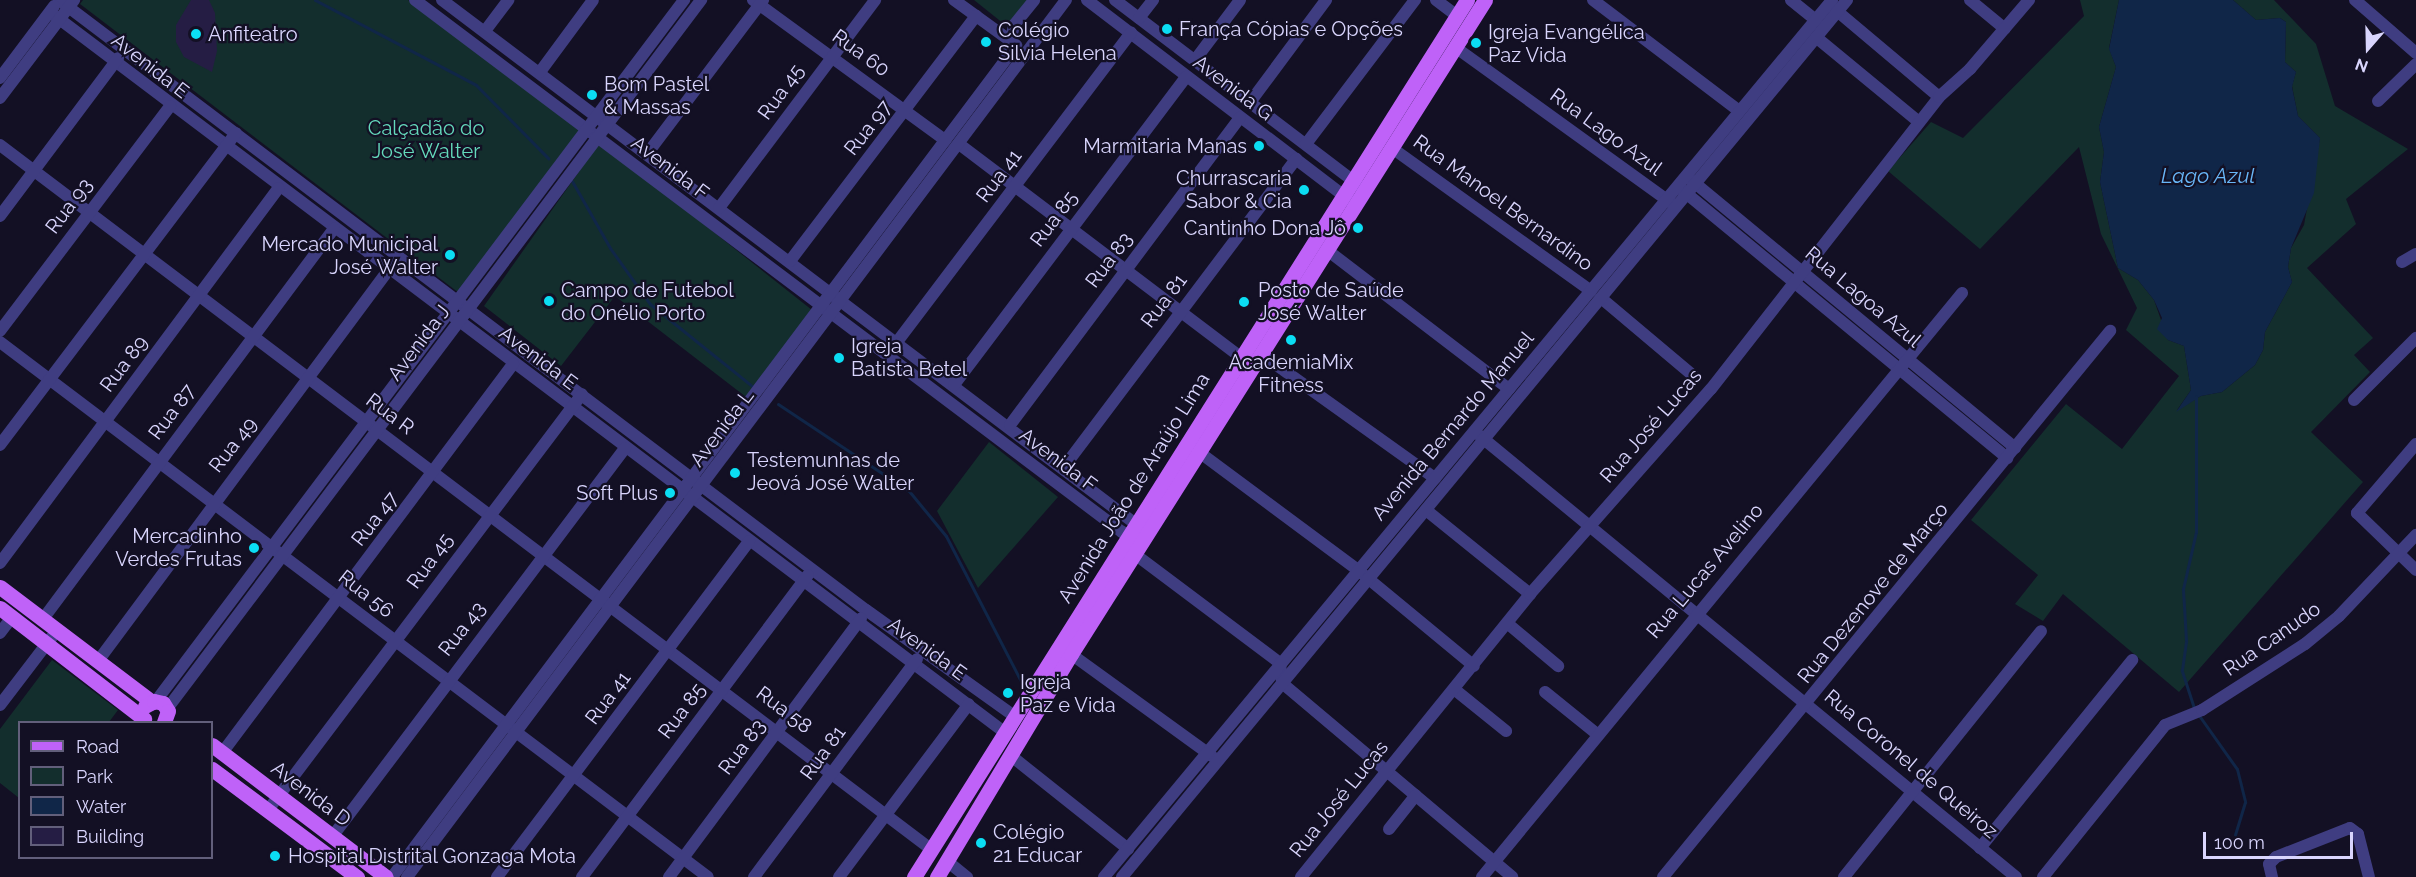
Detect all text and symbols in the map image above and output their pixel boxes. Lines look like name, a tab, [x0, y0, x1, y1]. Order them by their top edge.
place label: França Cópias e Opções	[1179, 17, 1403, 41]
north arrow	[2338, 18, 2398, 78]
place label: Colégio Silvia Helena	[998, 19, 1117, 66]
place label: Igreja Evangélica Paz Vida	[1488, 20, 1645, 67]
place label: Anfiteatro	[208, 22, 298, 46]
marker: França Cópias e Opções	[1160, 22, 1174, 36]
street label: Rua 60	[828, 24, 894, 82]
marker: Anfiteatro	[189, 27, 203, 41]
street label: Avenida E	[107, 28, 193, 104]
marker: Colégio Silvia Helena	[979, 35, 993, 49]
marker: Igreja Evangélica Paz Vida	[1469, 36, 1483, 50]
street label: Avenida G	[1188, 50, 1278, 126]
text: N	[2353, 54, 2371, 76]
street label: Rua 45	[753, 60, 809, 124]
place label: Bom Pastel & Massas	[604, 72, 709, 119]
street label: Rua Lago Azul	[1545, 83, 1667, 181]
marker: Bom Pastel & Massas	[585, 88, 599, 102]
street label: Rua 97	[839, 96, 897, 160]
park label: Calçadão do José Walter	[368, 117, 484, 164]
street label: Rua Manoel Bernardino	[1408, 130, 1598, 276]
street label: Avenida F	[626, 131, 714, 205]
place label: Marmitaria Manas	[1083, 134, 1247, 158]
marker: Marmitaria Manas	[1252, 139, 1266, 153]
street label: Rua 41	[971, 145, 1027, 207]
water label: Lago Azul	[2161, 163, 2255, 189]
place label: Churrascaria Sabor & Cia	[1176, 166, 1292, 213]
street label: Rua 93	[40, 174, 98, 238]
marker: Churrascaria Sabor & Cia	[1297, 183, 1311, 197]
street label: Rua 85	[1025, 186, 1083, 252]
place label: Cantinho Dona Jô	[1183, 216, 1346, 240]
marker: Cantinho Dona Jô	[1351, 221, 1365, 235]
street label: Rua 83	[1080, 227, 1138, 293]
place label: Mercado Municipal José Walter	[261, 232, 438, 279]
street label: Rua Lagoa Azul	[1800, 241, 1926, 353]
marker: Mercado Municipal José Walter	[443, 248, 457, 262]
street label: Rua 81	[1136, 269, 1192, 333]
place label: Campo de Futebol do Onélio Porto	[561, 278, 734, 325]
place label: Posto de Saúde José Walter	[1258, 278, 1404, 325]
marker: Posto de Saúde José Walter	[1235, 293, 1253, 311]
marker: Campo de Futebol do Onélio Porto	[542, 294, 556, 308]
street label: Avenida J	[383, 300, 455, 386]
street label: Avenida E	[494, 321, 582, 395]
street label: Avenida Bernardo Manuel	[1367, 327, 1539, 525]
street label: Rua 89	[95, 331, 153, 397]
marker: AcademiaMix Fitness	[1284, 333, 1298, 347]
place label: Igreja Batista Betel	[851, 334, 967, 381]
place label: AcademiaMix Fitness	[1229, 350, 1353, 397]
marker: Igreja Batista Betel	[832, 351, 846, 365]
street label: Rua José Lucas	[1595, 364, 1707, 488]
street label: Avenida João de Araújo Lima	[1053, 368, 1215, 608]
street label: Rua 87	[143, 379, 201, 445]
street label: Avenida L	[685, 384, 759, 472]
street label: Rua R	[361, 388, 419, 440]
street label: Rua 49	[204, 413, 262, 477]
street label: Avenida F	[1014, 423, 1102, 497]
place label: Testemunhas de Jeová José Walter	[747, 449, 915, 496]
marker: Testemunhas de Jeová José Walter	[728, 466, 742, 480]
place label: Soft Plus	[576, 481, 658, 505]
marker: Soft Plus	[663, 486, 677, 500]
street label: Rua 47	[346, 487, 404, 551]
street label: Rua Lucas Avelino	[1641, 498, 1769, 644]
street label: Rua Dezenove de Março	[1793, 498, 1953, 688]
place label: Mercadinho Verdes Frutas	[115, 524, 242, 571]
street label: Rua 45	[402, 529, 458, 593]
marker: Mercadinho Verdes Frutas	[247, 541, 261, 555]
street label: Rua 56	[333, 565, 399, 623]
street label: Rua 43	[433, 597, 491, 661]
street label: Rua Canudo	[2219, 597, 2325, 681]
street label: Avenida E	[883, 612, 971, 686]
street label: Rua 41	[580, 667, 636, 729]
place label: Igreja Paz e Vida	[1020, 670, 1116, 717]
street label: Rua 85	[653, 678, 711, 744]
street label: Rua 58	[751, 681, 817, 739]
street label: Rua Coronel de Queiroz	[1819, 684, 2003, 844]
marker: Igreja Paz e Vida	[1001, 686, 1015, 700]
street label: Rua 83	[713, 714, 771, 780]
legend	[18, 721, 213, 859]
street label: Rua 81	[795, 721, 851, 785]
text: Road	[76, 736, 119, 757]
street label: Rua José Lucas	[1284, 736, 1394, 862]
street label: Avenida D	[266, 756, 356, 832]
text: Park	[76, 766, 113, 787]
text: Water	[76, 796, 126, 817]
place label: Colégio 21 Educar	[993, 820, 1082, 867]
scale bar	[2206, 820, 2356, 858]
text: Building	[76, 826, 144, 847]
text: 100 m	[2214, 832, 2265, 853]
marker: Colégio 21 Educar	[974, 836, 988, 850]
place label: Hospital Distrital Gonzaga Mota	[288, 844, 577, 868]
marker: Hospital Distrital Gonzaga Mota	[266, 847, 284, 865]

